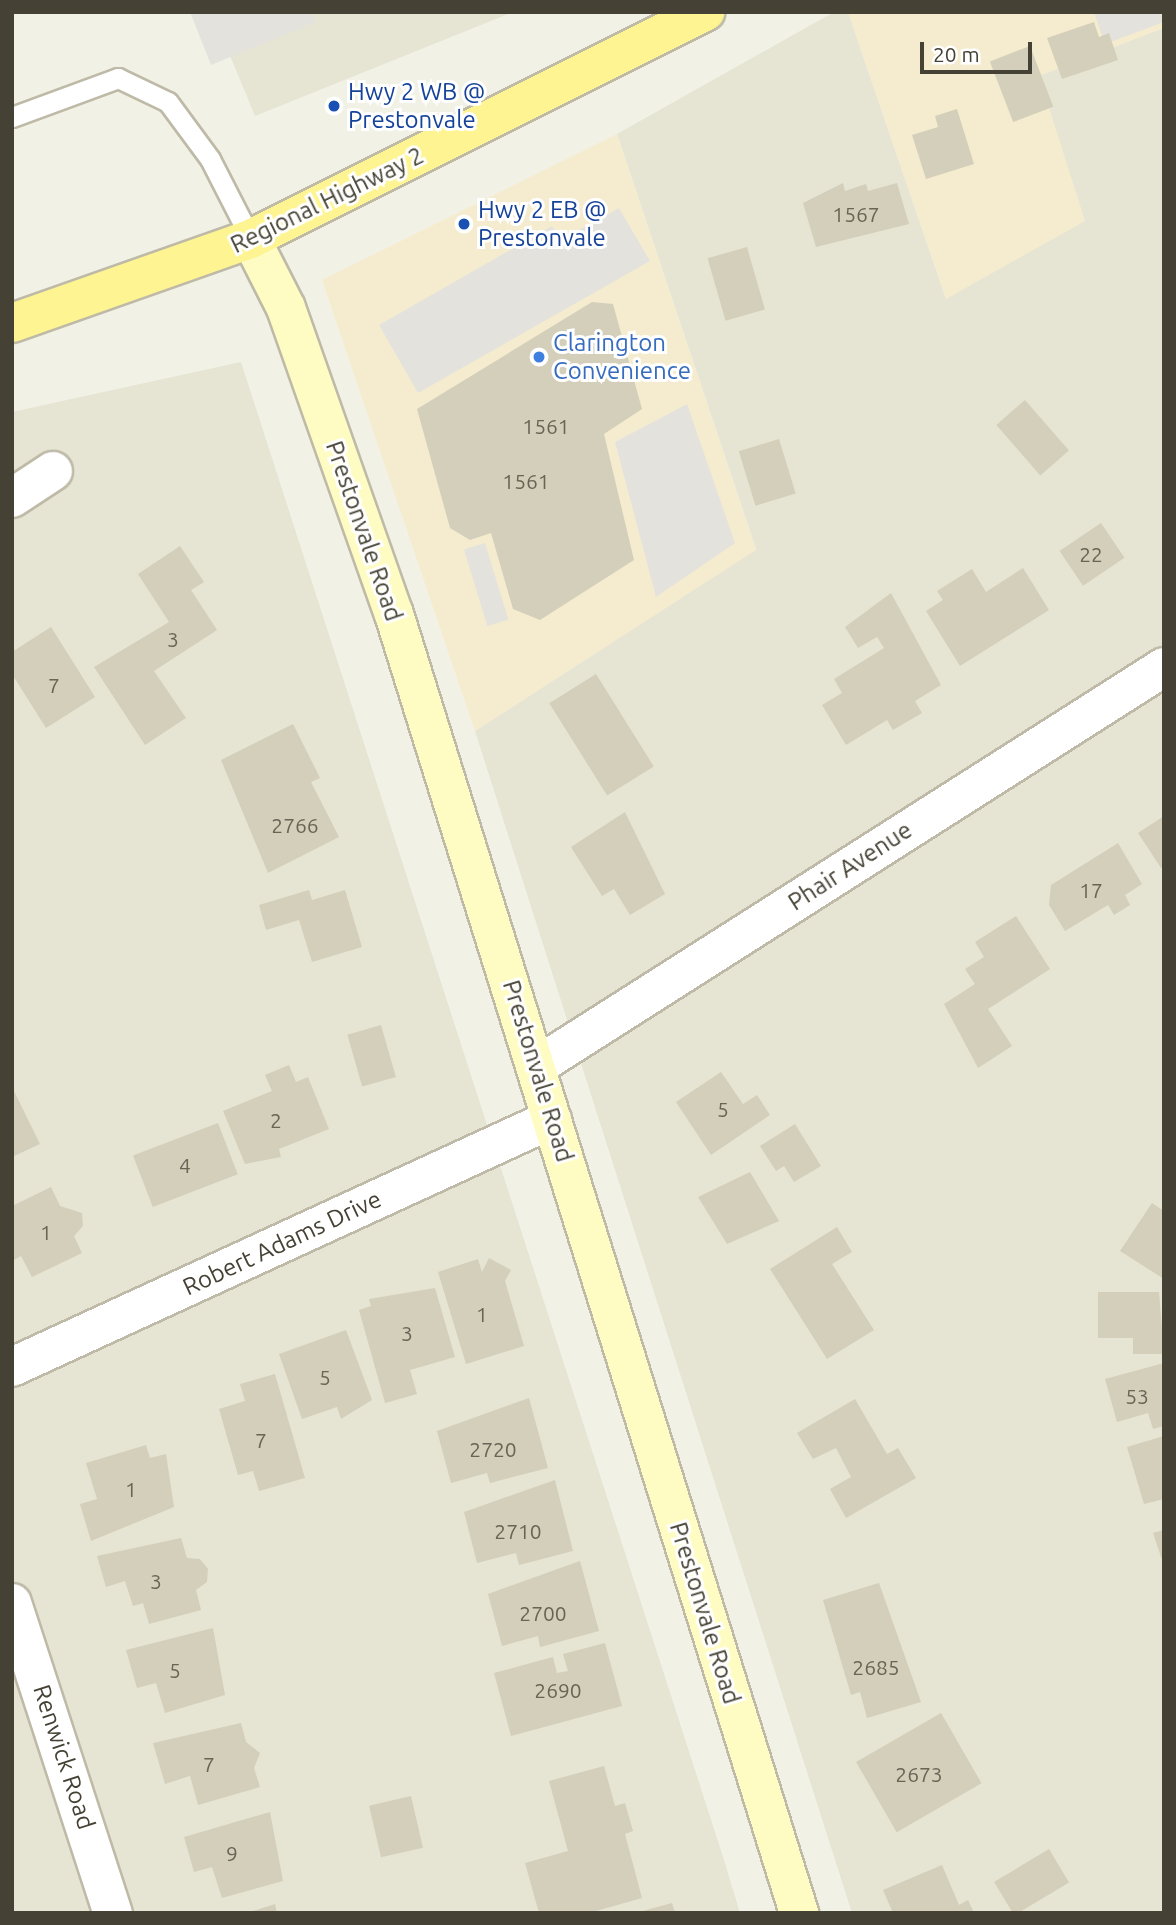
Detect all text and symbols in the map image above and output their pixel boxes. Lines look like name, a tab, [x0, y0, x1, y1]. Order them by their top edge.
scale bar	[924, 28, 1036, 72]
text: 20 m	[933, 42, 980, 66]
place label: Hwy 2 WB @ Prestonvale	[348, 78, 485, 134]
marker: Hwy 2 WB @ Prestonvale	[326, 98, 342, 114]
street label: Regional Highway 2	[226, 141, 428, 259]
place label: Hwy 2 EB @ Prestonvale	[478, 196, 607, 252]
house number: 1567	[832, 201, 880, 227]
marker: Hwy 2 EB @ Prestonvale	[456, 216, 472, 232]
place label: Clarington Convenience	[553, 329, 691, 385]
marker: Clarington Convenience	[531, 349, 547, 365]
house number: 1561	[522, 413, 570, 439]
street label: Prestonvale Road	[320, 437, 408, 625]
house number: 1561	[502, 468, 550, 494]
house number: 22	[1079, 541, 1103, 567]
house number: 3	[167, 626, 179, 652]
house number: 7	[48, 672, 60, 698]
house number: 2766	[271, 812, 319, 838]
street label: Phair Avenue	[783, 815, 917, 917]
house number: 17	[1079, 877, 1103, 903]
street label: Prestonvale Road	[497, 977, 579, 1165]
house number: 5	[717, 1096, 729, 1122]
house number: 2	[270, 1107, 282, 1133]
house number: 4	[179, 1152, 191, 1178]
street label: Robert Adams Drive	[178, 1184, 386, 1302]
house number: 1	[40, 1219, 52, 1245]
house number: 1	[476, 1301, 488, 1327]
house number: 3	[401, 1320, 413, 1346]
house number: 5	[319, 1364, 331, 1390]
house number: 53	[1125, 1383, 1149, 1409]
house number: 7	[255, 1427, 267, 1453]
house number: 2720	[469, 1436, 517, 1462]
house number: 1	[125, 1476, 137, 1502]
house number: 2710	[494, 1518, 542, 1544]
street label: Prestonvale Road	[664, 1519, 746, 1707]
house number: 3	[150, 1568, 162, 1594]
house number: 2700	[519, 1600, 567, 1626]
house number: 2685	[852, 1654, 900, 1680]
house number: 5	[169, 1657, 181, 1683]
house number: 2690	[534, 1677, 582, 1703]
street label: Renwick Road	[27, 1681, 101, 1833]
house number: 7	[203, 1751, 215, 1777]
house number: 2673	[895, 1761, 943, 1787]
house number: 9	[226, 1840, 238, 1866]

